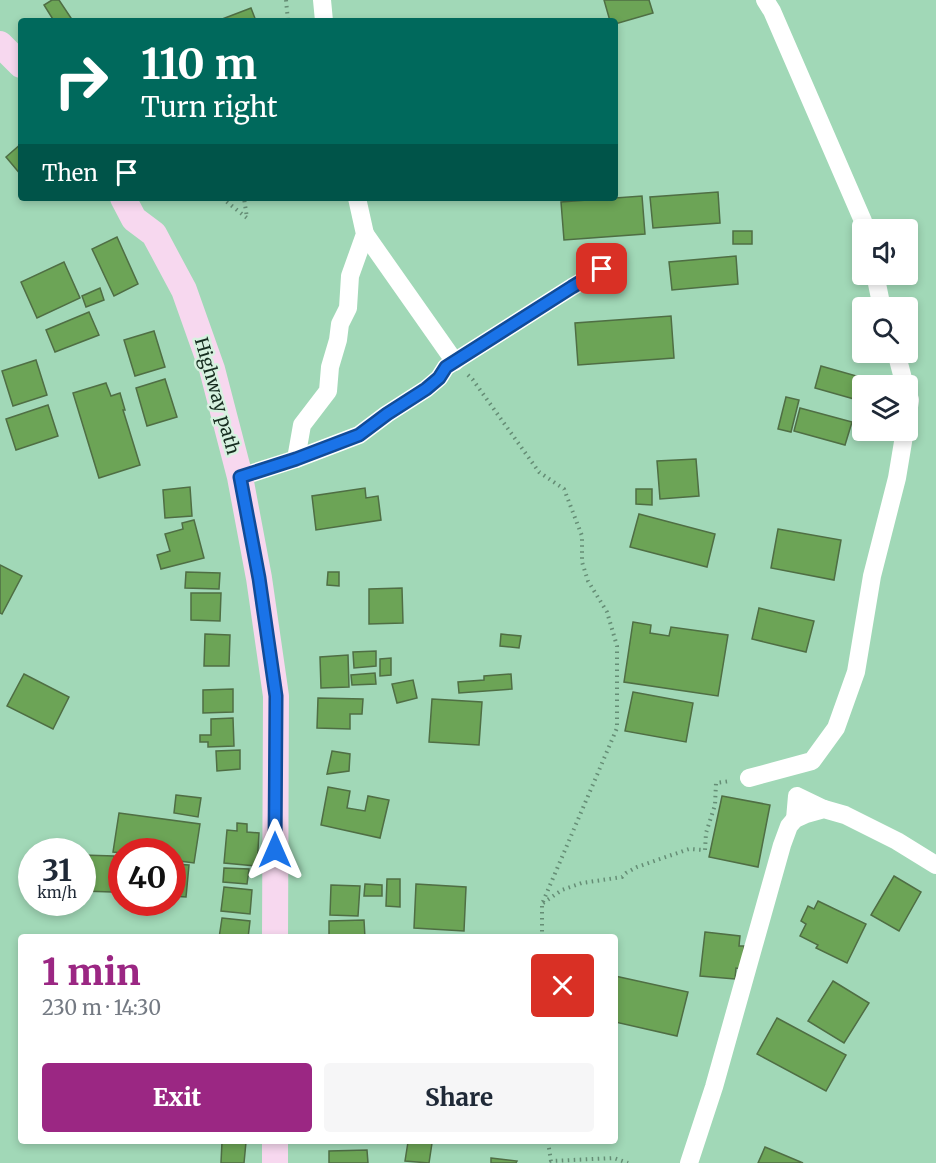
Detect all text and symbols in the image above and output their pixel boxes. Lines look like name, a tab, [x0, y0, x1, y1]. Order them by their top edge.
text: 110 m	[141, 38, 257, 90]
icon: right	[42, 42, 120, 120]
text: Turn right	[141, 90, 278, 124]
icon: arrive	[110, 156, 143, 189]
text: Then	[42, 159, 98, 187]
map controls	[852, 219, 918, 441]
button: sound	[852, 219, 918, 285]
pin	[576, 243, 627, 294]
icon: arrive	[585, 252, 618, 285]
button: search	[852, 297, 918, 363]
street label: Highway path	[190, 335, 245, 457]
button: layers	[852, 375, 918, 441]
position arrow	[243, 818, 307, 882]
speed limit sign: 40	[108, 838, 186, 916]
text: 31	[42, 851, 72, 889]
text: km/h	[37, 883, 77, 902]
text: 1 min	[42, 950, 141, 995]
button: close	[531, 954, 594, 1017]
text: 230 m · 14:30	[42, 995, 161, 1020]
button: Exit	[42, 1063, 312, 1132]
button: Share	[324, 1063, 594, 1132]

